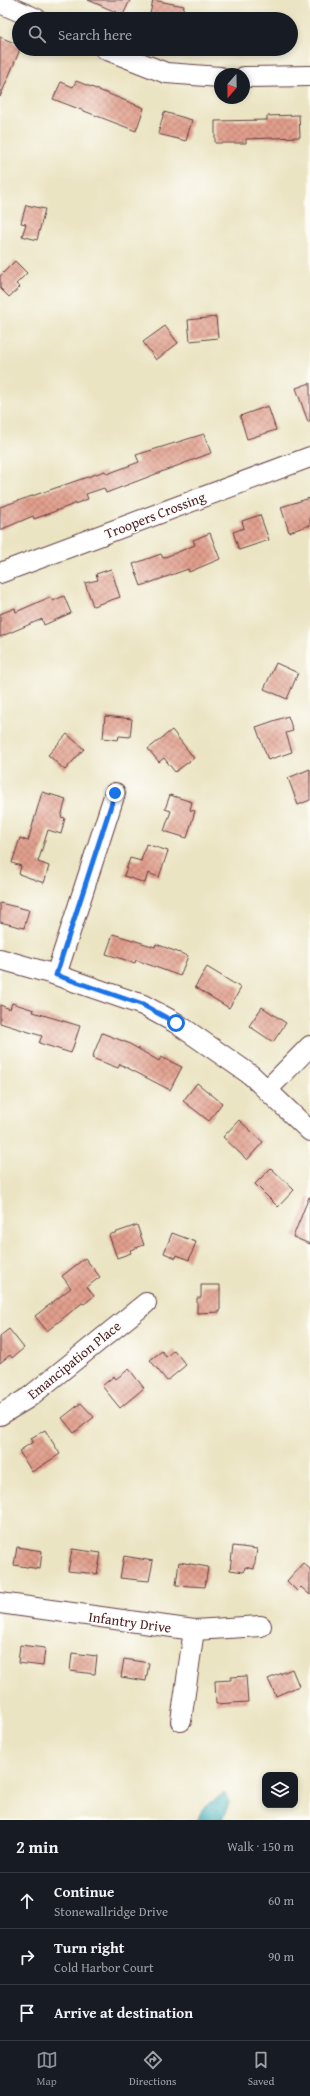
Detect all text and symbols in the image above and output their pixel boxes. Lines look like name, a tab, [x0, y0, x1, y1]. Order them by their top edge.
search box	[12, 12, 298, 56]
icon: search	[26, 23, 48, 45]
text: Search here	[58, 24, 132, 45]
north arrow	[214, 68, 250, 104]
street label: Troopers Crossing	[102, 487, 208, 543]
route end	[106, 784, 124, 802]
route start	[167, 1014, 185, 1032]
street label: Emancipation Place	[23, 1316, 125, 1404]
street label: Infantry Drive	[87, 1606, 173, 1638]
map controls	[262, 1772, 298, 1808]
button: layers	[262, 1772, 298, 1808]
text: 2 min	[16, 1834, 58, 1859]
text: Walk · 150 m	[227, 1837, 294, 1856]
text: Continue	[54, 1881, 115, 1902]
icon: ahead	[16, 1890, 38, 1912]
text: 60 m	[268, 1891, 294, 1910]
text: Stonewallridge Drive	[54, 1902, 168, 1921]
text: Turn right	[54, 1937, 125, 1958]
icon: right	[16, 1946, 38, 1968]
text: 90 m	[268, 1947, 294, 1966]
text: Cold Harbor Court	[54, 1958, 154, 1977]
icon: arrive	[16, 2002, 38, 2024]
text: Arrive at destination	[54, 2002, 193, 2023]
tab: Map	[36, 2049, 58, 2089]
tab: Directions	[129, 2049, 176, 2089]
tab: Saved	[248, 2049, 274, 2089]

